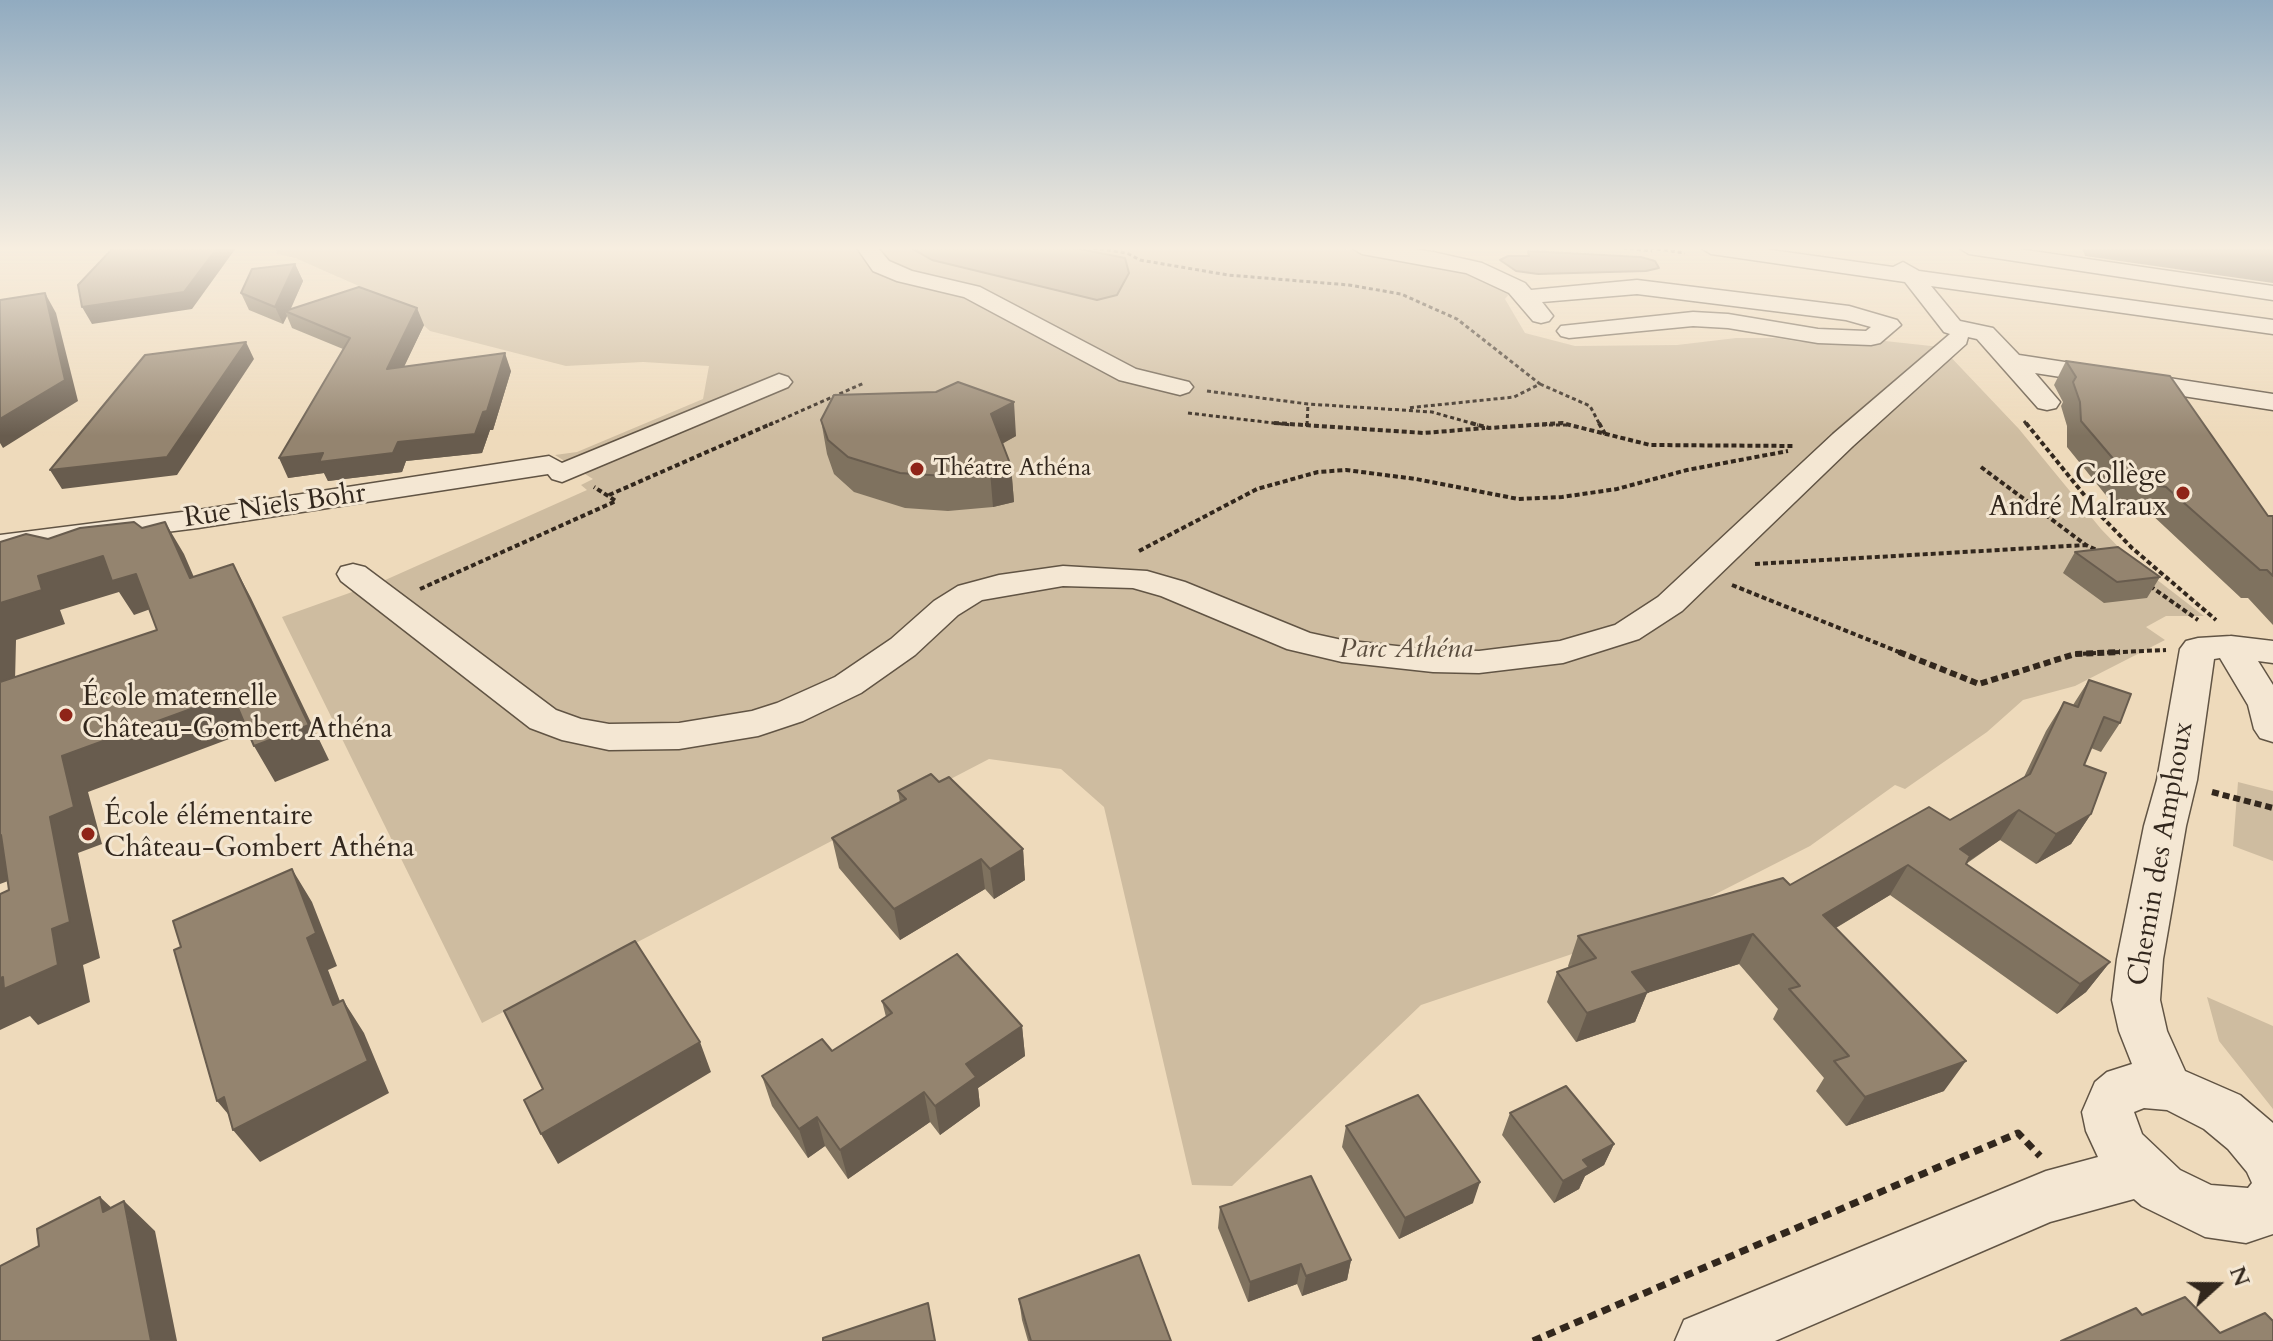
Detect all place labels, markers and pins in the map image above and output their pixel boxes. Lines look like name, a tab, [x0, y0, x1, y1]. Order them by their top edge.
place label: Théatre Athéna	[933, 455, 1091, 483]
marker: Théatre Athéna	[908, 460, 926, 478]
place label: Collège André Malraux	[1989, 460, 2167, 526]
marker: Collège André Malraux	[2174, 484, 2192, 502]
place label: École maternelle Château-Gombert Athéna	[82, 682, 393, 748]
marker: École maternelle Château-Gombert Athéna	[57, 706, 75, 724]
place label: École élémentaire Château-Gombert Athéna	[104, 801, 415, 867]
marker: École élémentaire Château-Gombert Athéna	[79, 825, 97, 843]

